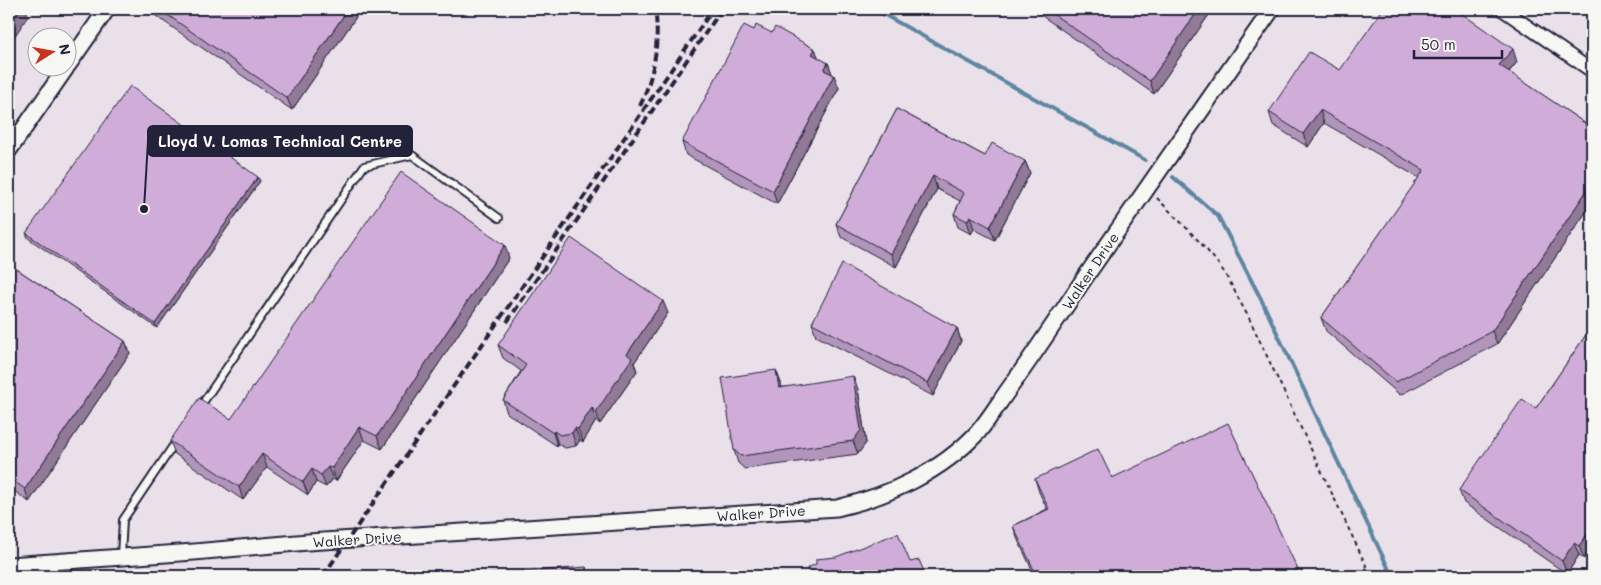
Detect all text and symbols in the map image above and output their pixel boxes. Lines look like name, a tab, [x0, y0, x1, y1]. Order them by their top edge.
north arrow	[28, 28, 78, 78]
scale bar	[1414, 28, 1501, 60]
text: 50 m	[1421, 34, 1456, 54]
text: N	[55, 42, 76, 56]
callout: Lloyd V. Lomas Technical Centre	[148, 126, 412, 156]
text: Lloyd V. Lomas Technical Centre	[158, 131, 402, 151]
street label: Walker Drive	[1057, 229, 1123, 313]
street label: Walker Drive	[716, 500, 806, 526]
street label: Walker Drive	[312, 526, 402, 552]

